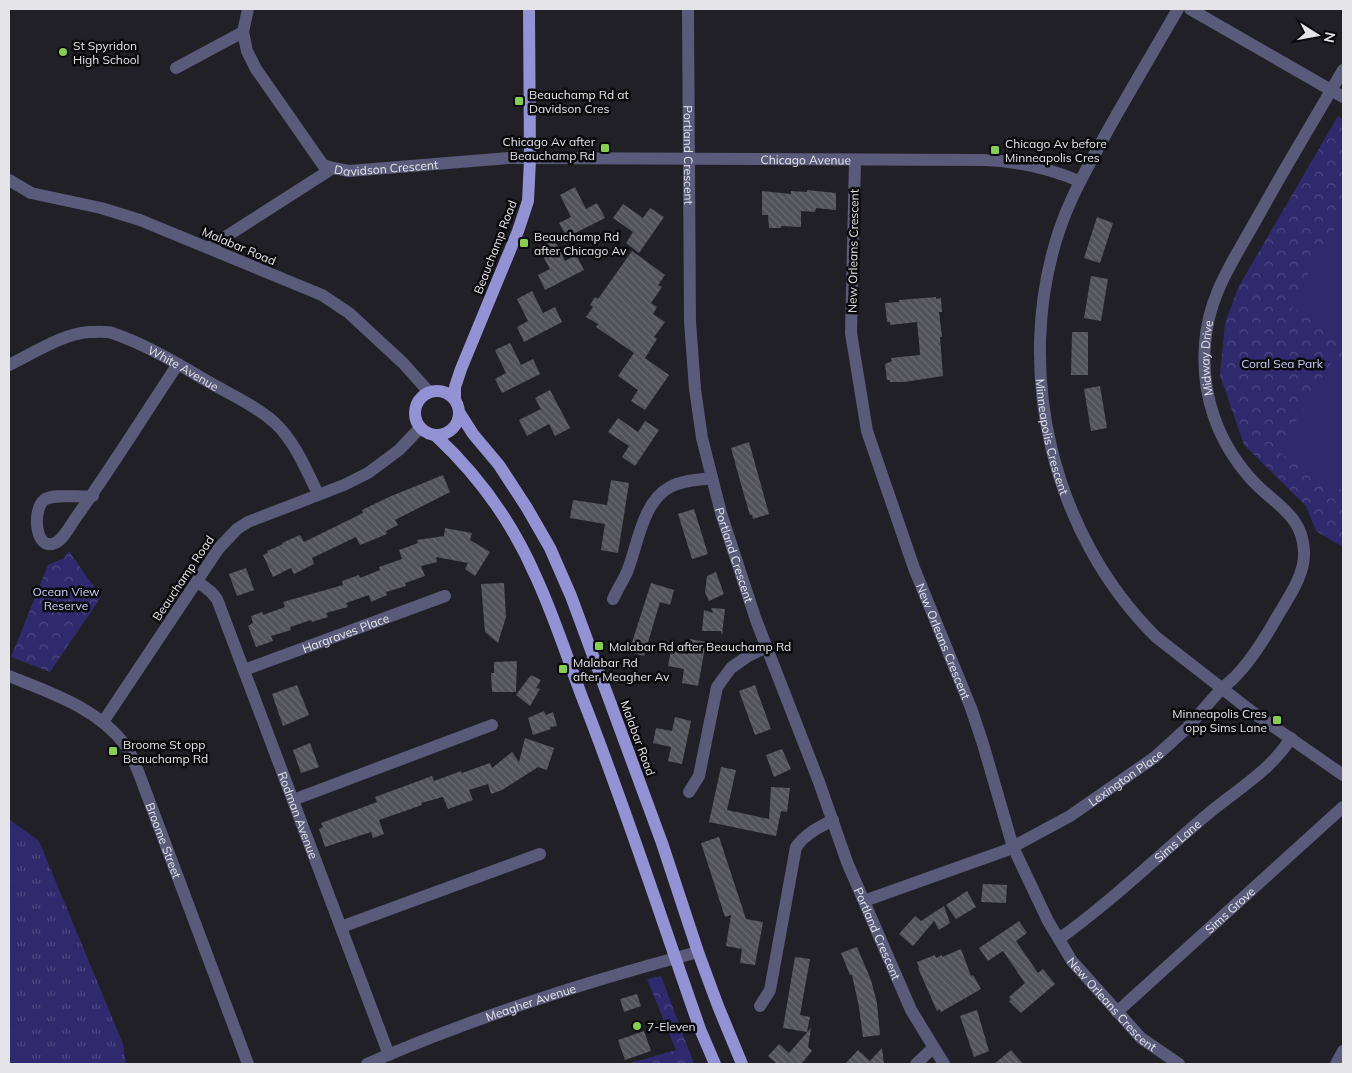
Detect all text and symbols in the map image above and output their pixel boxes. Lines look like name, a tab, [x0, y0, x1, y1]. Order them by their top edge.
north arrow	[1292, 10, 1342, 60]
text: N	[1320, 31, 1340, 44]
place label: St Spyridon High School	[73, 38, 139, 67]
marker: St Spyridon High School	[57, 46, 69, 58]
place label: Beauchamp Rd at Davidson Cres	[529, 87, 629, 116]
marker: Beauchamp Rd at Davidson Cres	[513, 95, 525, 107]
street label: Portland Crescent	[681, 105, 697, 205]
place label: Chicago Av after Beauchamp Rd	[503, 134, 596, 163]
place label: Chicago Av before Minneapolis Cres	[1005, 136, 1107, 165]
marker: Chicago Av after Beauchamp Rd	[599, 142, 611, 154]
marker: Chicago Av before Minneapolis Cres	[989, 144, 1001, 156]
street label: Chicago Avenue	[761, 152, 851, 167]
street label: Davidson Crescent	[333, 156, 439, 179]
street label: New Orleans Crescent	[844, 189, 862, 313]
street label: Beauchamp Road	[470, 198, 520, 296]
street label: Malabar Road	[200, 224, 278, 268]
place label: Beauchamp Rd after Chicago Av	[534, 229, 627, 258]
marker: Beauchamp Rd after Chicago Av	[518, 237, 530, 249]
street label: Midway Drive	[1197, 319, 1216, 397]
street label: White Avenue	[146, 342, 222, 394]
park label: Coral Sea Park	[1241, 356, 1324, 371]
street label: Minneapolis Crescent	[1033, 378, 1072, 497]
street label: Portland Crescent	[712, 506, 757, 604]
street label: Beauchamp Road	[149, 533, 217, 623]
street label: New Orleans Crescent	[913, 581, 974, 701]
park label: Ocean View Reserve	[32, 584, 100, 613]
street label: Hargraves Place	[300, 610, 391, 656]
place label: Malabar Rd after Beauchamp Rd	[609, 639, 791, 654]
marker: Malabar Rd after Beauchamp Rd	[593, 640, 605, 652]
place label: Malabar Rd after Meagher Av	[573, 655, 670, 684]
marker: Malabar Rd after Meagher Av	[557, 663, 569, 675]
street label: Malabar Road	[617, 698, 659, 778]
place label: Minneapolis Cres opp Sims Lane	[1172, 706, 1267, 735]
marker: Minneapolis Cres opp Sims Lane	[1271, 714, 1283, 726]
place label: Broome St opp Beauchamp Rd	[123, 737, 208, 766]
marker: Broome St opp Beauchamp Rd	[107, 745, 119, 757]
street label: Lexington Place	[1085, 746, 1166, 809]
street label: Rodman Avenue	[275, 769, 322, 861]
street label: Broome Street	[143, 800, 185, 880]
street label: Sims Lane	[1151, 816, 1204, 865]
street label: Sims Grove	[1201, 883, 1258, 936]
street label: Portland Crescent	[851, 885, 904, 982]
street label: New Orleans Crescent	[1064, 954, 1160, 1054]
street label: Meagher Avenue	[483, 980, 577, 1024]
place label: 7-Eleven	[647, 1019, 696, 1034]
marker: 7-Eleven	[631, 1020, 643, 1032]

